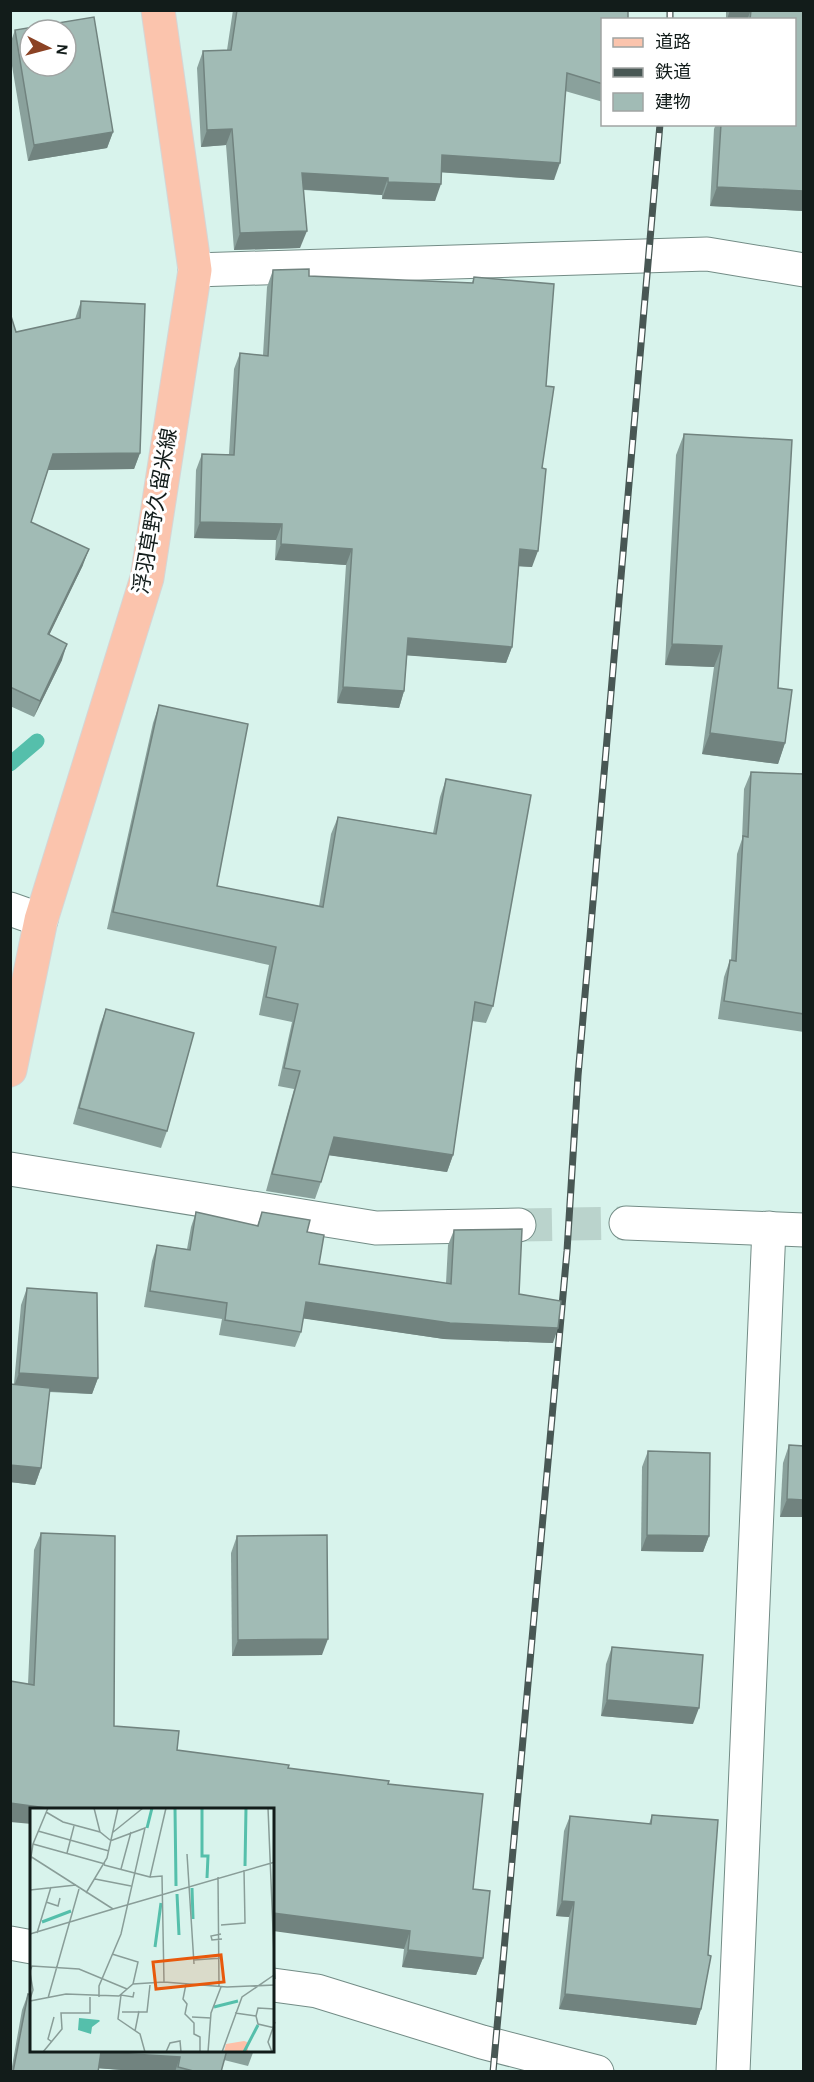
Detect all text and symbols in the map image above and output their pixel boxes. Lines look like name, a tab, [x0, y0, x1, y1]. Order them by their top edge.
north arrow	[18, 18, 78, 78]
legend	[601, 18, 796, 126]
text: 道路	[655, 32, 691, 52]
text: N	[53, 43, 70, 56]
text: 鉄道	[655, 62, 691, 82]
text: 建物	[655, 92, 691, 112]
street label: 浮羽草野久留米線	[130, 426, 180, 596]
inset map	[30, 1808, 274, 2052]

